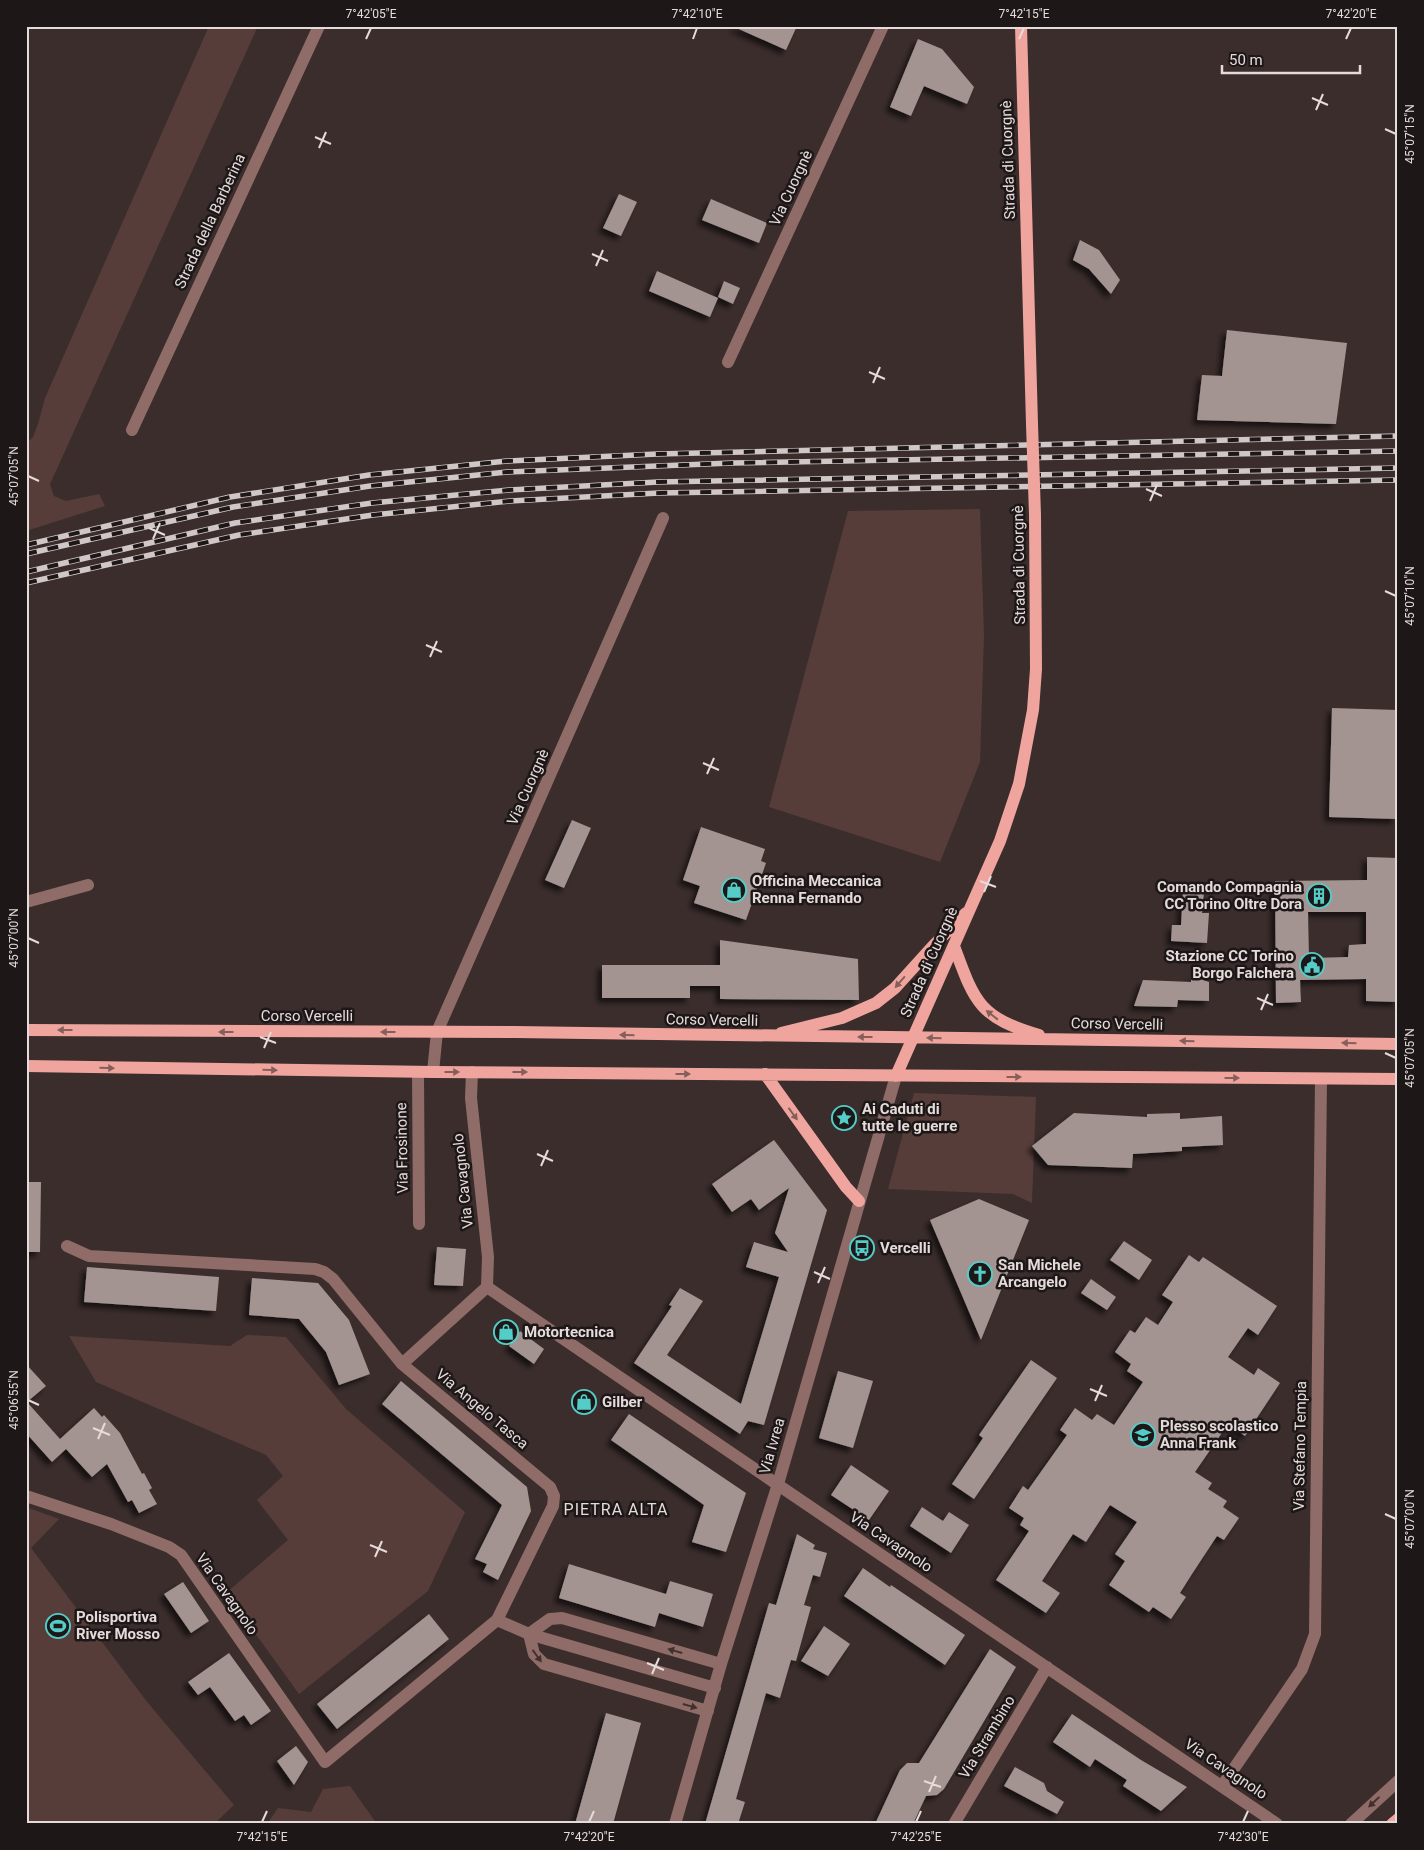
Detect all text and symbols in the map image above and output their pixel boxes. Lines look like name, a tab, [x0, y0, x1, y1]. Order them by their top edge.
text: 7°42'05"E	[346, 7, 397, 21]
text: 7°42'10"E	[672, 7, 723, 21]
text: 7°42'15"E	[999, 7, 1050, 21]
text: 7°42'20"E	[1326, 7, 1377, 21]
scale bar	[1222, 42, 1359, 74]
text: 50 m	[1229, 51, 1263, 69]
street label: Strada di Cuorgnè	[997, 100, 1019, 220]
text: 45°07'15"N	[1403, 104, 1417, 164]
street label: Via Cuorgnè	[766, 147, 816, 229]
street label: Strada della Barberina	[171, 151, 249, 291]
text: 45°07'05"N	[7, 446, 21, 506]
street label: Strada di Cuorgnè	[1009, 505, 1029, 625]
text: 45°07'10"N	[1403, 566, 1417, 626]
street label: Via Cuorgnè	[503, 746, 553, 828]
place label: Officina Meccanica Renna Fernando	[752, 872, 881, 907]
shop icon: Officina Meccanica Renna Fernando	[721, 877, 747, 903]
place label: Comando Compagnia CC Torino Oltre Dora	[1157, 878, 1302, 913]
building icon: Comando Compagnia CC Torino Oltre Dora	[1306, 883, 1332, 909]
street label: Strada di Cuorgnè	[897, 904, 961, 1020]
text: 45°07'00"N	[7, 908, 21, 968]
place label: Stazione CC Torino Borgo Falchera	[1166, 947, 1294, 982]
public building icon: Stazione CC Torino Borgo Falchera	[1299, 952, 1325, 978]
one-way arrow	[894, 976, 905, 989]
street label: Corso Vercelli	[261, 1007, 353, 1025]
street label: Corso Vercelli	[666, 1010, 758, 1030]
one-way arrow	[986, 1010, 999, 1021]
street label: Corso Vercelli	[1071, 1014, 1163, 1034]
one-way arrow	[57, 1026, 73, 1034]
one-way arrow	[218, 1028, 234, 1036]
one-way arrow	[380, 1028, 396, 1036]
text: 45°07'05"N	[1403, 1028, 1417, 1088]
one-way arrow	[619, 1031, 635, 1039]
one-way arrow	[857, 1033, 873, 1041]
one-way arrow	[926, 1033, 942, 1041]
one-way arrow	[1178, 1037, 1194, 1045]
one-way arrow	[1341, 1039, 1357, 1047]
one-way arrow	[99, 1064, 115, 1072]
one-way arrow	[262, 1066, 278, 1074]
one-way arrow	[444, 1068, 460, 1076]
one-way arrow	[513, 1069, 529, 1077]
one-way arrow	[675, 1070, 691, 1078]
one-way arrow	[1006, 1073, 1022, 1081]
one-way arrow	[1224, 1075, 1240, 1083]
place label: Ai Caduti di tutte le guerre	[862, 1100, 957, 1135]
street label: Via Frosinone	[392, 1102, 412, 1194]
place icon: Ai Caduti di tutte le guerre	[831, 1105, 857, 1131]
one-way arrow	[788, 1107, 798, 1121]
street label: Via Cavagnolo	[449, 1132, 477, 1230]
bus stop icon: Vercelli	[849, 1235, 875, 1261]
place label: Vercelli	[880, 1239, 931, 1257]
place label: San Michele Arcangelo	[998, 1256, 1081, 1291]
church icon: San Michele Arcangelo	[967, 1261, 993, 1287]
shop icon: Motortecnica	[493, 1319, 519, 1345]
place label: Motortecnica	[524, 1323, 614, 1341]
street label: Via Angelo Tasca	[432, 1365, 532, 1453]
text: 45°06'55"N	[7, 1370, 21, 1430]
street label: Via Stefano Tempia	[1290, 1381, 1310, 1511]
shop icon: Gilber	[571, 1389, 597, 1415]
place label: Gilber	[602, 1393, 643, 1411]
street label: Via Ivrea	[755, 1416, 789, 1476]
place label: Plesso scolastico Anna Frank	[1160, 1417, 1278, 1452]
school or university icon: Plesso scolastico Anna Frank	[1130, 1422, 1156, 1448]
text: 45°07'00"N	[1403, 1489, 1417, 1549]
district label: PIETRA ALTA	[564, 1500, 668, 1519]
street label: Via Cavagnolo	[846, 1508, 936, 1576]
street label: Via Cavagnolo	[192, 1550, 262, 1638]
place label: Polisportiva River Mosso	[76, 1608, 160, 1643]
sports icon: Polisportiva River Mosso	[45, 1613, 71, 1639]
one-way arrow	[667, 1646, 682, 1654]
one-way arrow	[532, 1649, 543, 1662]
street label: Via Strambino	[955, 1692, 1019, 1782]
one-way arrow	[682, 1703, 697, 1711]
street label: Via Cavagnolo	[1181, 1735, 1271, 1803]
one-way arrow	[1369, 1796, 1381, 1808]
text: 7°42'15"E	[237, 1830, 288, 1844]
text: 7°42'20"E	[564, 1830, 615, 1844]
text: 7°42'25"E	[891, 1830, 942, 1844]
text: 7°42'30"E	[1218, 1830, 1269, 1844]

